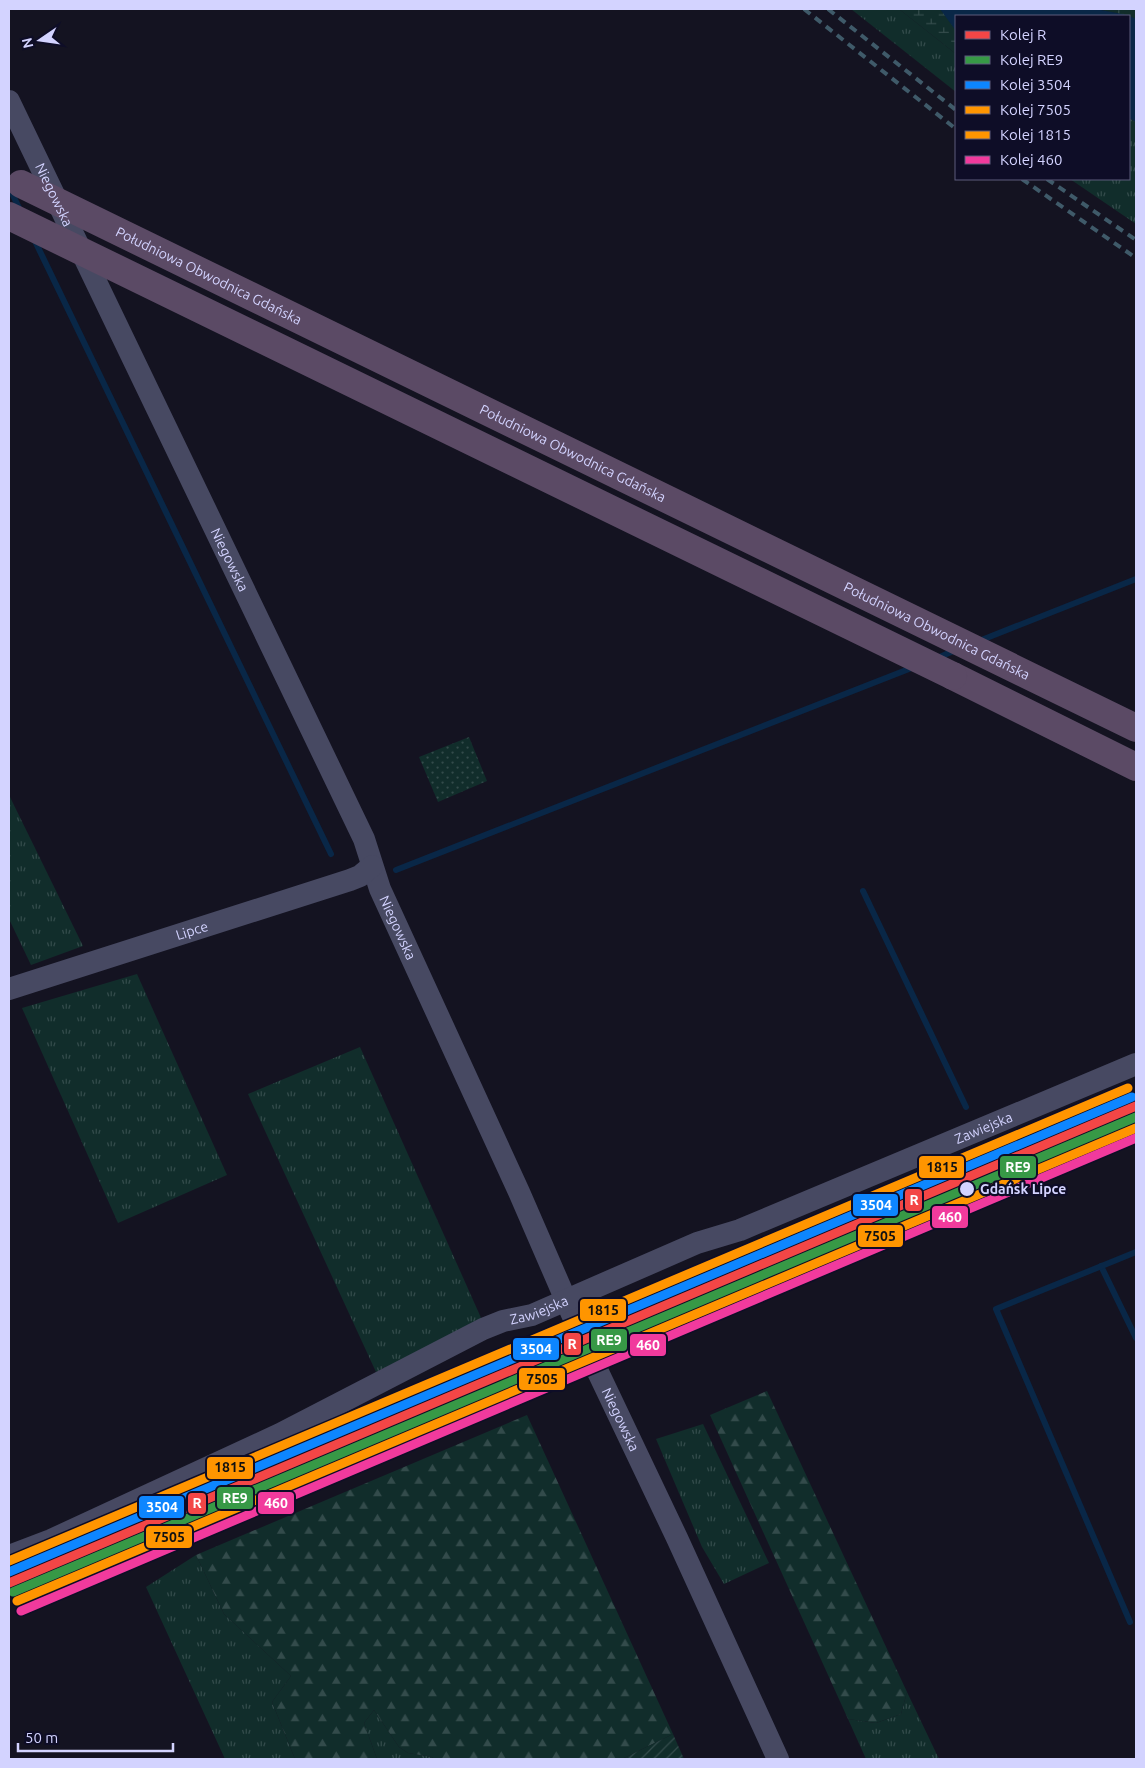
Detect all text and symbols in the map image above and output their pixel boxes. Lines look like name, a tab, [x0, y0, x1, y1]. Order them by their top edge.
north arrow	[15, 15, 65, 65]
legend	[955, 15, 1130, 180]
text: Kolej R	[1000, 26, 1046, 43]
text: N	[18, 36, 36, 50]
text: Kolej RE9	[1000, 51, 1063, 68]
text: Kolej 3504	[1000, 76, 1071, 93]
text: Kolej 7505	[1000, 101, 1071, 118]
text: Kolej 1815	[1000, 126, 1071, 143]
text: Kolej 460	[1000, 151, 1062, 168]
street label: Niegowska	[32, 160, 76, 229]
street label: Południowa Obwodnica Gdańska	[113, 224, 304, 328]
street label: Południowa Obwodnica Gdańska	[477, 401, 668, 505]
street label: Niegowska	[208, 525, 252, 594]
street label: Południowa Obwodnica Gdańska	[841, 579, 1032, 683]
street label: Niegowska	[376, 893, 419, 962]
street label: Lipce	[174, 918, 210, 943]
street label: Zawiejska	[952, 1109, 1015, 1147]
line badge: 1815	[918, 1155, 965, 1179]
line badge: RE9	[999, 1155, 1037, 1179]
text: 1815	[926, 1159, 958, 1175]
text: RE9	[1005, 1159, 1031, 1175]
marker: Gdańsk Lipce	[958, 1180, 976, 1198]
place label: Gdańsk Lipce	[980, 1181, 1066, 1197]
line badge: R	[904, 1188, 923, 1212]
text: R	[909, 1192, 919, 1208]
line badge: 3504	[852, 1193, 899, 1217]
text: 3504	[860, 1197, 892, 1213]
line badge: 460	[931, 1205, 969, 1229]
text: 460	[938, 1209, 962, 1225]
line badge: 7505	[857, 1224, 904, 1248]
text: 7505	[864, 1228, 896, 1244]
street label: Zawiejska	[508, 1292, 570, 1327]
line badge: 1815	[579, 1298, 627, 1322]
text: 1815	[587, 1302, 619, 1318]
line badge: RE9	[590, 1328, 628, 1352]
line badge: R	[563, 1332, 582, 1356]
text: RE9	[596, 1332, 622, 1348]
line badge: 460	[629, 1333, 667, 1357]
text: R	[567, 1336, 577, 1352]
line badge: 3504	[512, 1337, 560, 1361]
text: 460	[636, 1337, 660, 1353]
text: 3504	[520, 1341, 552, 1357]
line badge: 7505	[518, 1367, 566, 1391]
text: 7505	[526, 1371, 558, 1387]
street label: Niegowska	[599, 1385, 643, 1454]
line badge: 1815	[206, 1456, 254, 1480]
text: 1815	[214, 1459, 246, 1475]
line badge: RE9	[216, 1486, 254, 1510]
text: RE9	[222, 1490, 248, 1506]
line badge: 460	[257, 1491, 295, 1515]
line badge: R	[187, 1492, 207, 1515]
line badge: 3504	[138, 1495, 185, 1519]
text: R	[192, 1495, 202, 1511]
text: 460	[264, 1495, 288, 1511]
text: 3504	[146, 1499, 178, 1515]
line badge: 7505	[145, 1525, 193, 1549]
text: 7505	[153, 1529, 185, 1545]
scale bar	[18, 1720, 172, 1752]
text: 50 m	[25, 1729, 58, 1746]

